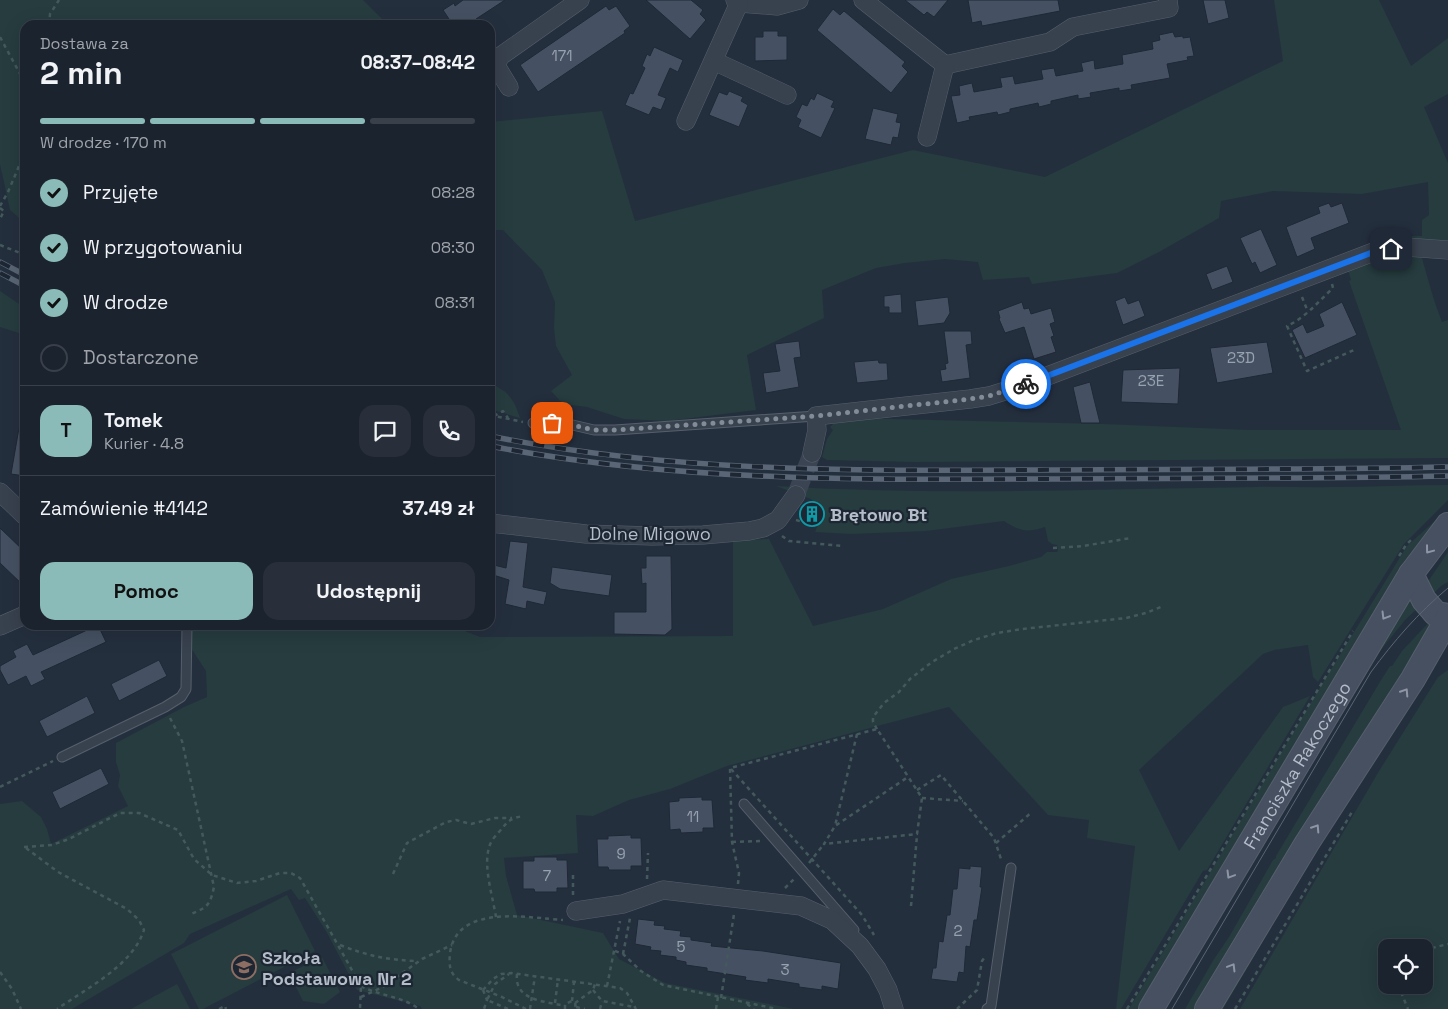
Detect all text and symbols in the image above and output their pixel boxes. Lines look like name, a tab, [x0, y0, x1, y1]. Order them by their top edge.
text: Dostawa za	[40, 33, 129, 54]
house number: 171	[552, 46, 572, 65]
text: 08:37–08:42	[361, 50, 475, 75]
text: 2 min	[40, 53, 123, 93]
text: W drodze · 170 m	[40, 132, 167, 153]
icon: check	[40, 179, 68, 207]
text: Przyjęte	[83, 180, 158, 205]
text: 08:28	[431, 182, 475, 203]
pin	[1370, 228, 1412, 270]
icon: check	[40, 234, 68, 262]
text: W przygotowaniu	[83, 235, 243, 260]
icon: home	[1377, 235, 1405, 263]
text: 08:30	[431, 237, 475, 258]
icon: check	[40, 289, 68, 317]
text: W drodze	[83, 290, 168, 315]
text: 08:31	[435, 292, 475, 313]
text: Dostarczone	[83, 345, 199, 370]
house number: 23D	[1227, 348, 1255, 367]
courier	[1001, 359, 1051, 409]
icon: bike	[1012, 370, 1040, 398]
house number: 23E	[1138, 371, 1164, 390]
pin	[531, 402, 573, 444]
button: chat	[359, 405, 411, 457]
button: phone	[423, 405, 475, 457]
text: Tomek	[104, 408, 163, 433]
icon: bag	[538, 409, 566, 437]
text: T	[60, 418, 72, 443]
text: Kurier · 4.8	[104, 433, 184, 454]
text: Zamówienie #4142	[40, 496, 208, 521]
text: 37.49 zł	[402, 496, 475, 521]
building icon: Brętowo Bt	[799, 501, 825, 527]
place label: Brętowo Bt	[830, 503, 928, 526]
street label: Dolne Migowo	[589, 522, 711, 545]
one-way arrow	[1427, 544, 1435, 553]
button: Pomoc	[40, 562, 253, 620]
button: Udostępnij	[263, 562, 475, 620]
one-way arrow	[1382, 610, 1392, 619]
street label: Franciszka Rakoczego	[1238, 677, 1356, 853]
one-way arrow	[1399, 688, 1408, 698]
house number: 11	[687, 807, 699, 826]
one-way arrow	[1310, 825, 1320, 834]
house number: 9	[616, 844, 626, 863]
house number: 7	[543, 866, 551, 885]
one-way arrow	[1227, 870, 1237, 879]
house number: 2	[953, 921, 963, 940]
house number: 5	[677, 937, 686, 956]
map controls	[1378, 939, 1433, 994]
button: locate	[1378, 939, 1433, 994]
place label: Szkoła Podstawowa Nr 2	[262, 946, 412, 990]
school or university icon: Szkoła Podstawowa Nr 2	[231, 954, 257, 980]
house number: 3	[780, 960, 790, 979]
one-way arrow	[1226, 964, 1236, 973]

